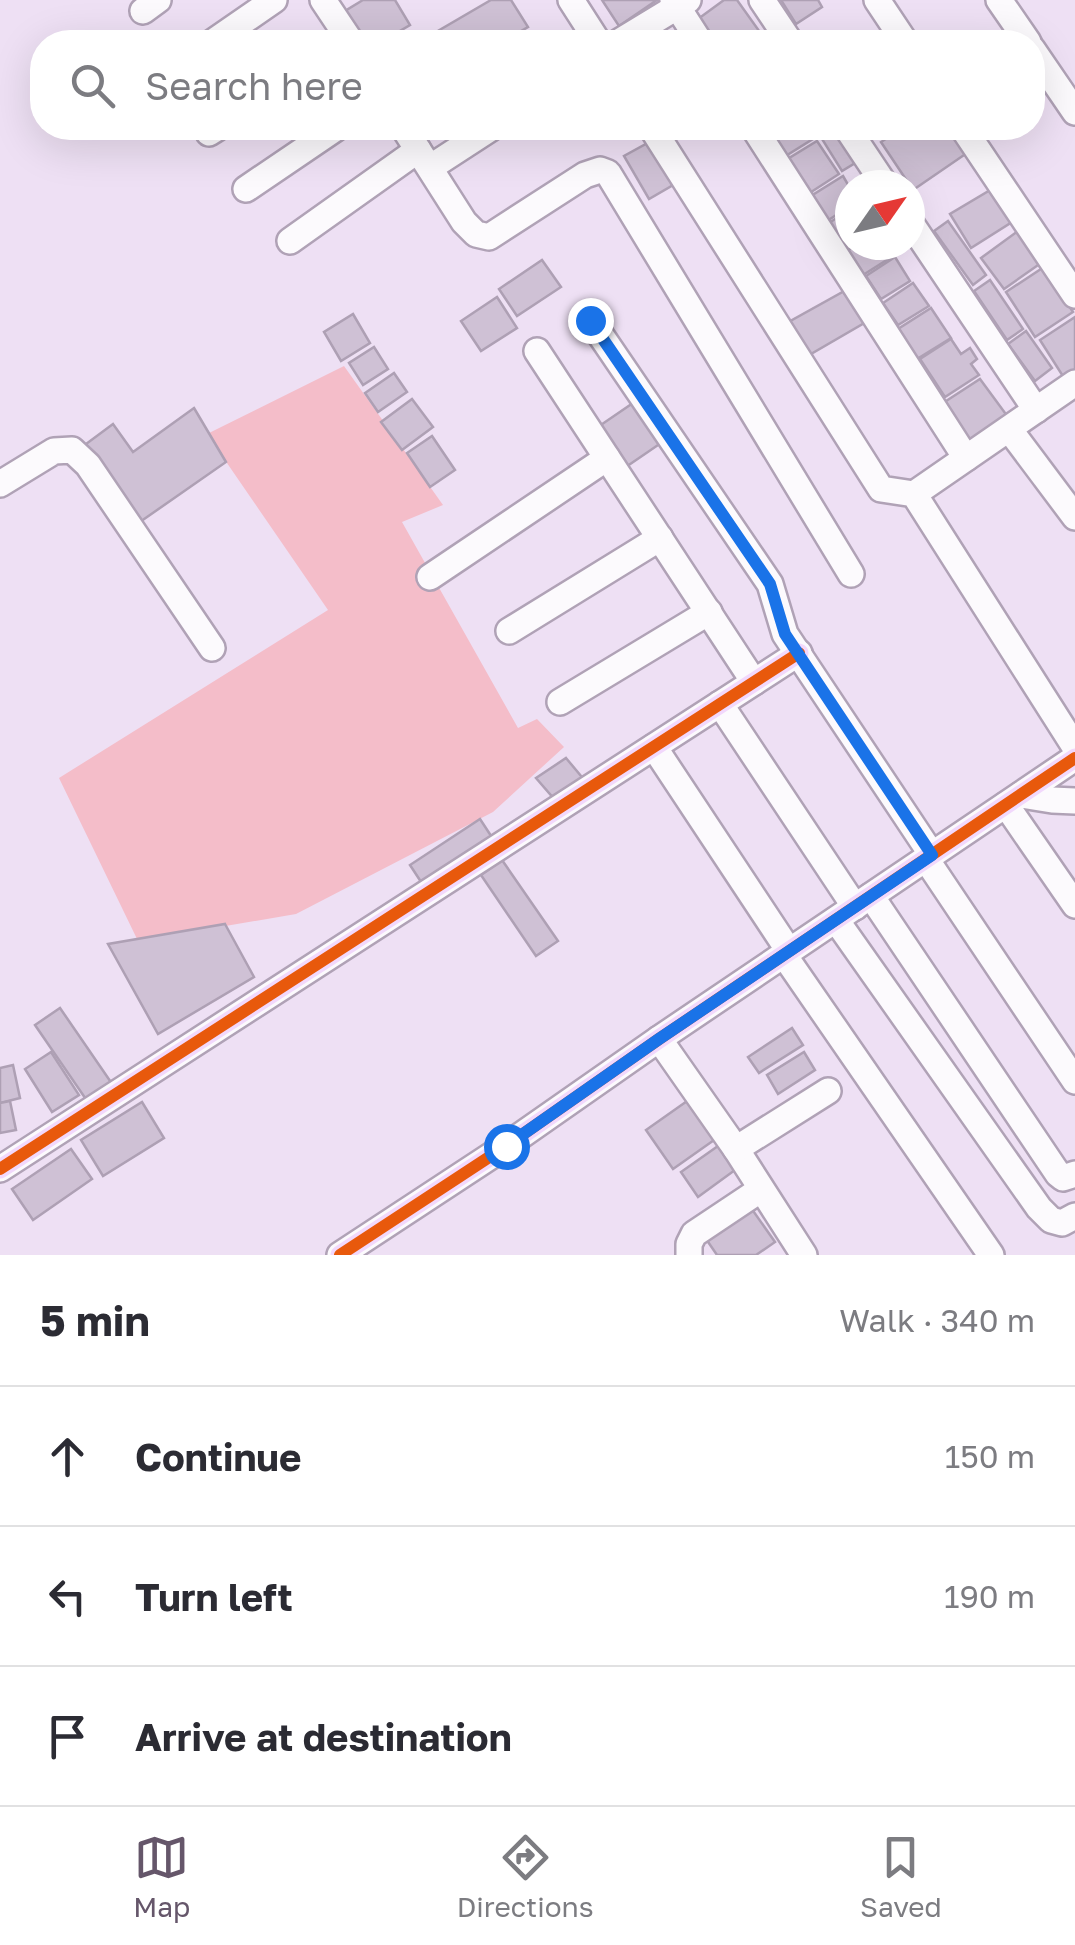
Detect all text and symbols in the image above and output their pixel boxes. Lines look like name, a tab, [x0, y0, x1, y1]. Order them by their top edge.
search box	[30, 30, 1045, 140]
icon: search	[65, 58, 120, 113]
text: Search here	[145, 63, 363, 108]
north arrow	[835, 170, 925, 260]
route end	[568, 298, 614, 344]
route start	[484, 1124, 530, 1170]
text: 5 min	[40, 1295, 150, 1345]
text: Walk · 340 m	[839, 1301, 1035, 1339]
icon: ahead	[40, 1429, 95, 1484]
text: Continue	[135, 1434, 301, 1479]
text: 150 m	[945, 1437, 1035, 1475]
icon: left	[40, 1569, 95, 1624]
text: Turn left	[135, 1574, 293, 1619]
text: 190 m	[944, 1577, 1035, 1615]
icon: arrive	[40, 1709, 95, 1764]
text: Arrive at destination	[135, 1714, 512, 1759]
tab: Map	[133, 1830, 190, 1923]
tab: Directions	[457, 1830, 594, 1923]
tab: Saved	[860, 1830, 942, 1923]

